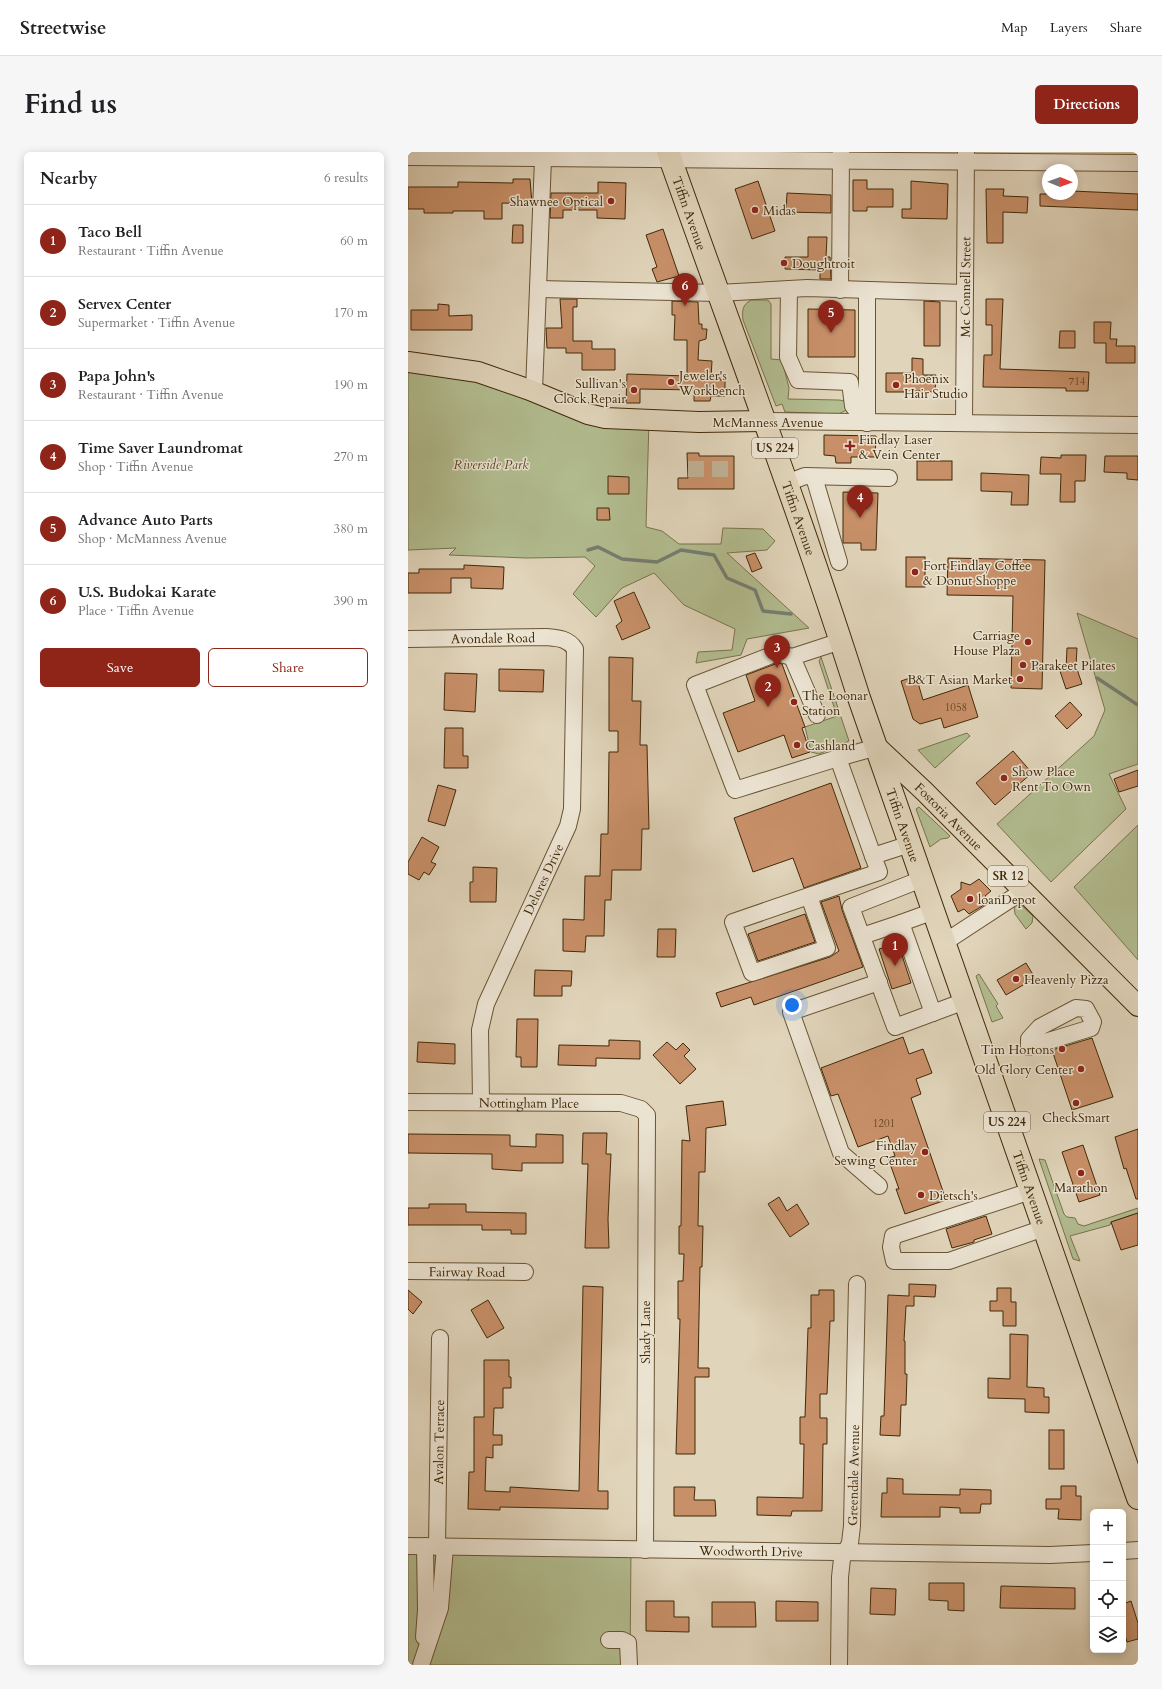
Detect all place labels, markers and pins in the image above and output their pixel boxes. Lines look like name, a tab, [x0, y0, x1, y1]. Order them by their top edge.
place label: Shawnee Optical	[510, 193, 604, 211]
marker: Shawnee Optical	[606, 196, 616, 206]
place label: Midas	[763, 202, 796, 220]
marker: Midas	[750, 205, 760, 215]
place label: Doughtroit	[792, 255, 855, 273]
marker: Doughtroit	[779, 258, 789, 268]
pin: 6	[672, 273, 698, 306]
pin: 5	[818, 300, 844, 333]
place label: Jeweler's Workbench	[677, 367, 745, 400]
place label: Phoenix Hair Studio	[904, 370, 968, 403]
place label: Sullivan's Clock Repair	[554, 375, 626, 408]
marker: Jeweler's Workbench	[666, 377, 676, 387]
marker: Phoenix Hair Studio	[891, 380, 901, 390]
marker: Sullivan's Clock Repair	[629, 385, 639, 395]
place label: Findlay Laser & Vein Center	[859, 431, 940, 464]
marker: Findlay Laser & Vein Center	[844, 440, 856, 452]
pin: 4	[847, 485, 873, 518]
place label: Fort Findlay Coffee & Donut Shoppe	[923, 557, 1031, 590]
marker: Fort Findlay Coffee & Donut Shoppe	[910, 567, 920, 577]
place label: Carriage House Plaza	[953, 627, 1020, 660]
pin: 3	[764, 635, 790, 668]
marker: Carriage House Plaza	[1023, 637, 1033, 647]
place label: Parakeet Pilates	[1031, 657, 1116, 675]
marker: Parakeet Pilates	[1018, 660, 1028, 670]
place label: B&T Asian Market	[907, 671, 1012, 689]
pin: 2	[755, 674, 781, 707]
marker: B&T Asian Market	[1015, 674, 1025, 684]
place label: The Loonar Station	[802, 687, 868, 720]
marker: The Loonar Station	[789, 697, 799, 707]
place label: Cashland	[805, 737, 855, 755]
marker: Cashland	[792, 740, 802, 750]
place label: Show Place Rent To Own	[1012, 763, 1092, 796]
marker: Show Place Rent To Own	[999, 773, 1009, 783]
place label: loanDepot	[978, 891, 1036, 909]
marker: loanDepot	[965, 894, 975, 904]
pin: 1	[882, 933, 908, 966]
place label: Heavenly Pizza	[1024, 971, 1109, 989]
marker: Heavenly Pizza	[1011, 974, 1021, 984]
place label: Tim Hortons	[981, 1041, 1054, 1059]
marker: Tim Hortons	[1057, 1044, 1067, 1054]
place label: Old Glory Center	[974, 1061, 1073, 1079]
marker: Old Glory Center	[1076, 1064, 1086, 1074]
marker: CheckSmart	[1071, 1098, 1081, 1108]
place label: CheckSmart	[1042, 1109, 1110, 1127]
place label: Findlay Sewing Center	[834, 1137, 917, 1170]
marker: Findlay Sewing Center	[920, 1147, 930, 1157]
marker: Marathon	[1076, 1168, 1086, 1178]
place label: Marathon	[1054, 1179, 1109, 1197]
place label: Dietsch's	[929, 1187, 978, 1205]
marker: Dietsch's	[916, 1190, 926, 1200]

